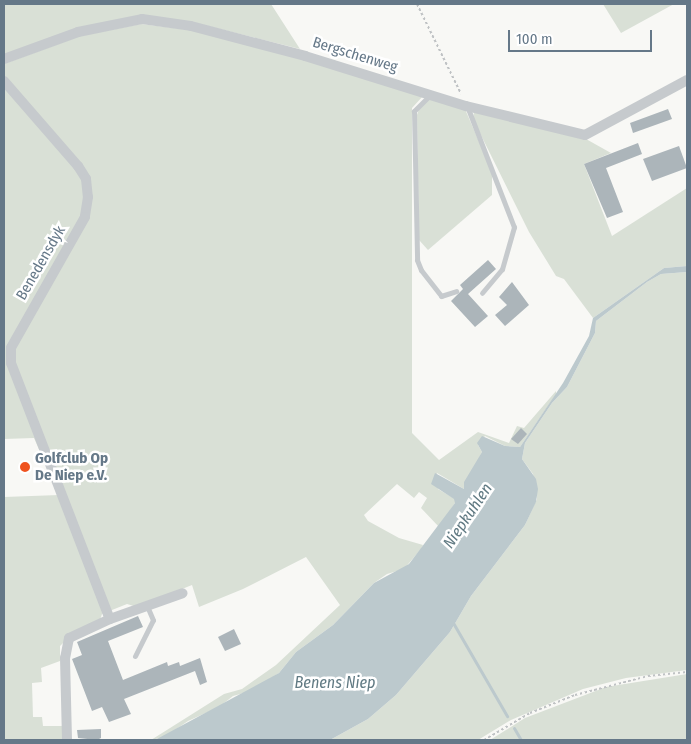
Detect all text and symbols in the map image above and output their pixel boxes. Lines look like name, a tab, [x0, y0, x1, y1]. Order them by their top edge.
scale bar	[511, 20, 655, 52]
text: 100 m	[516, 30, 553, 48]
street label: Bergschenweg	[310, 34, 400, 76]
street label: Benedensdyk	[13, 223, 69, 303]
place label: Golfclub Op De Niep e.V.	[35, 449, 108, 484]
marker: Golfclub Op De Niep e.V.	[19, 461, 31, 473]
water label: Niepkuhlen	[439, 480, 497, 552]
water label: Benens Niep	[295, 673, 375, 693]

